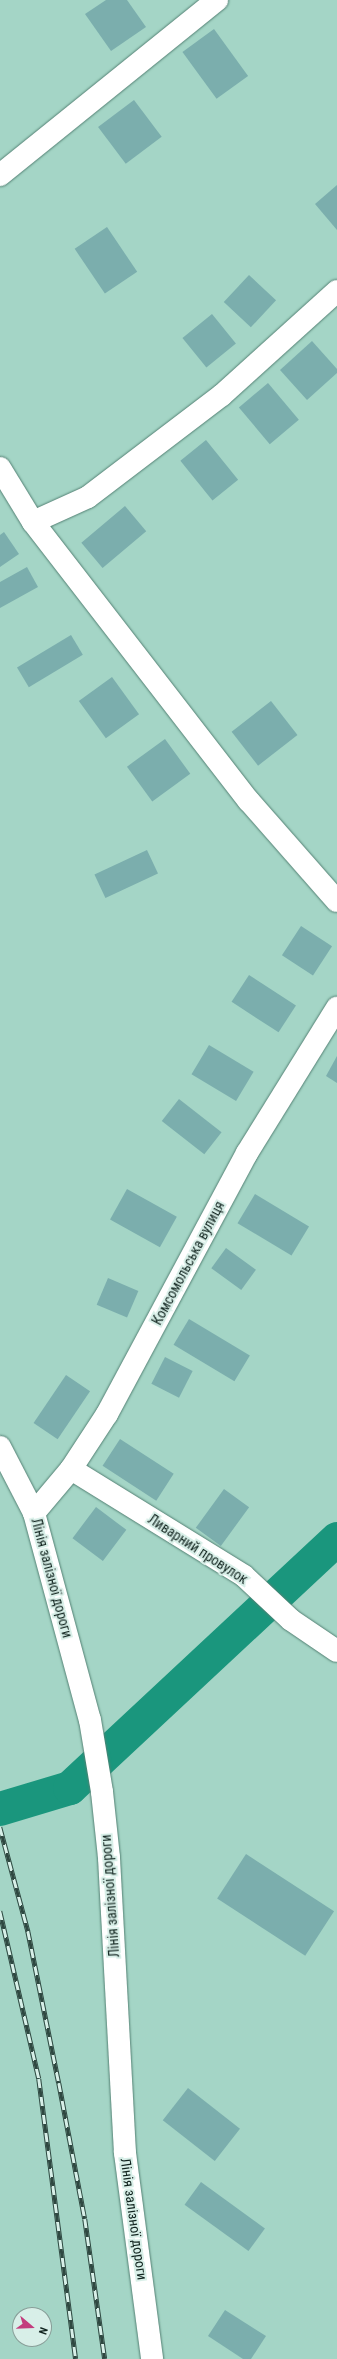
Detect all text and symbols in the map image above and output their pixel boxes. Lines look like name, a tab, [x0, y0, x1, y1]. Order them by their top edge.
street label: Комсомольська вулиця	[148, 1198, 228, 1328]
street label: Ливарний провулок	[145, 1511, 251, 1587]
street label: Лінія залізної дороги	[28, 1516, 76, 1640]
street label: Лінія залізної дороги	[97, 1834, 123, 1958]
street label: Лінія залізної дороги	[117, 2157, 151, 2281]
north arrow	[12, 2307, 52, 2347]
text: N	[36, 2325, 50, 2336]

